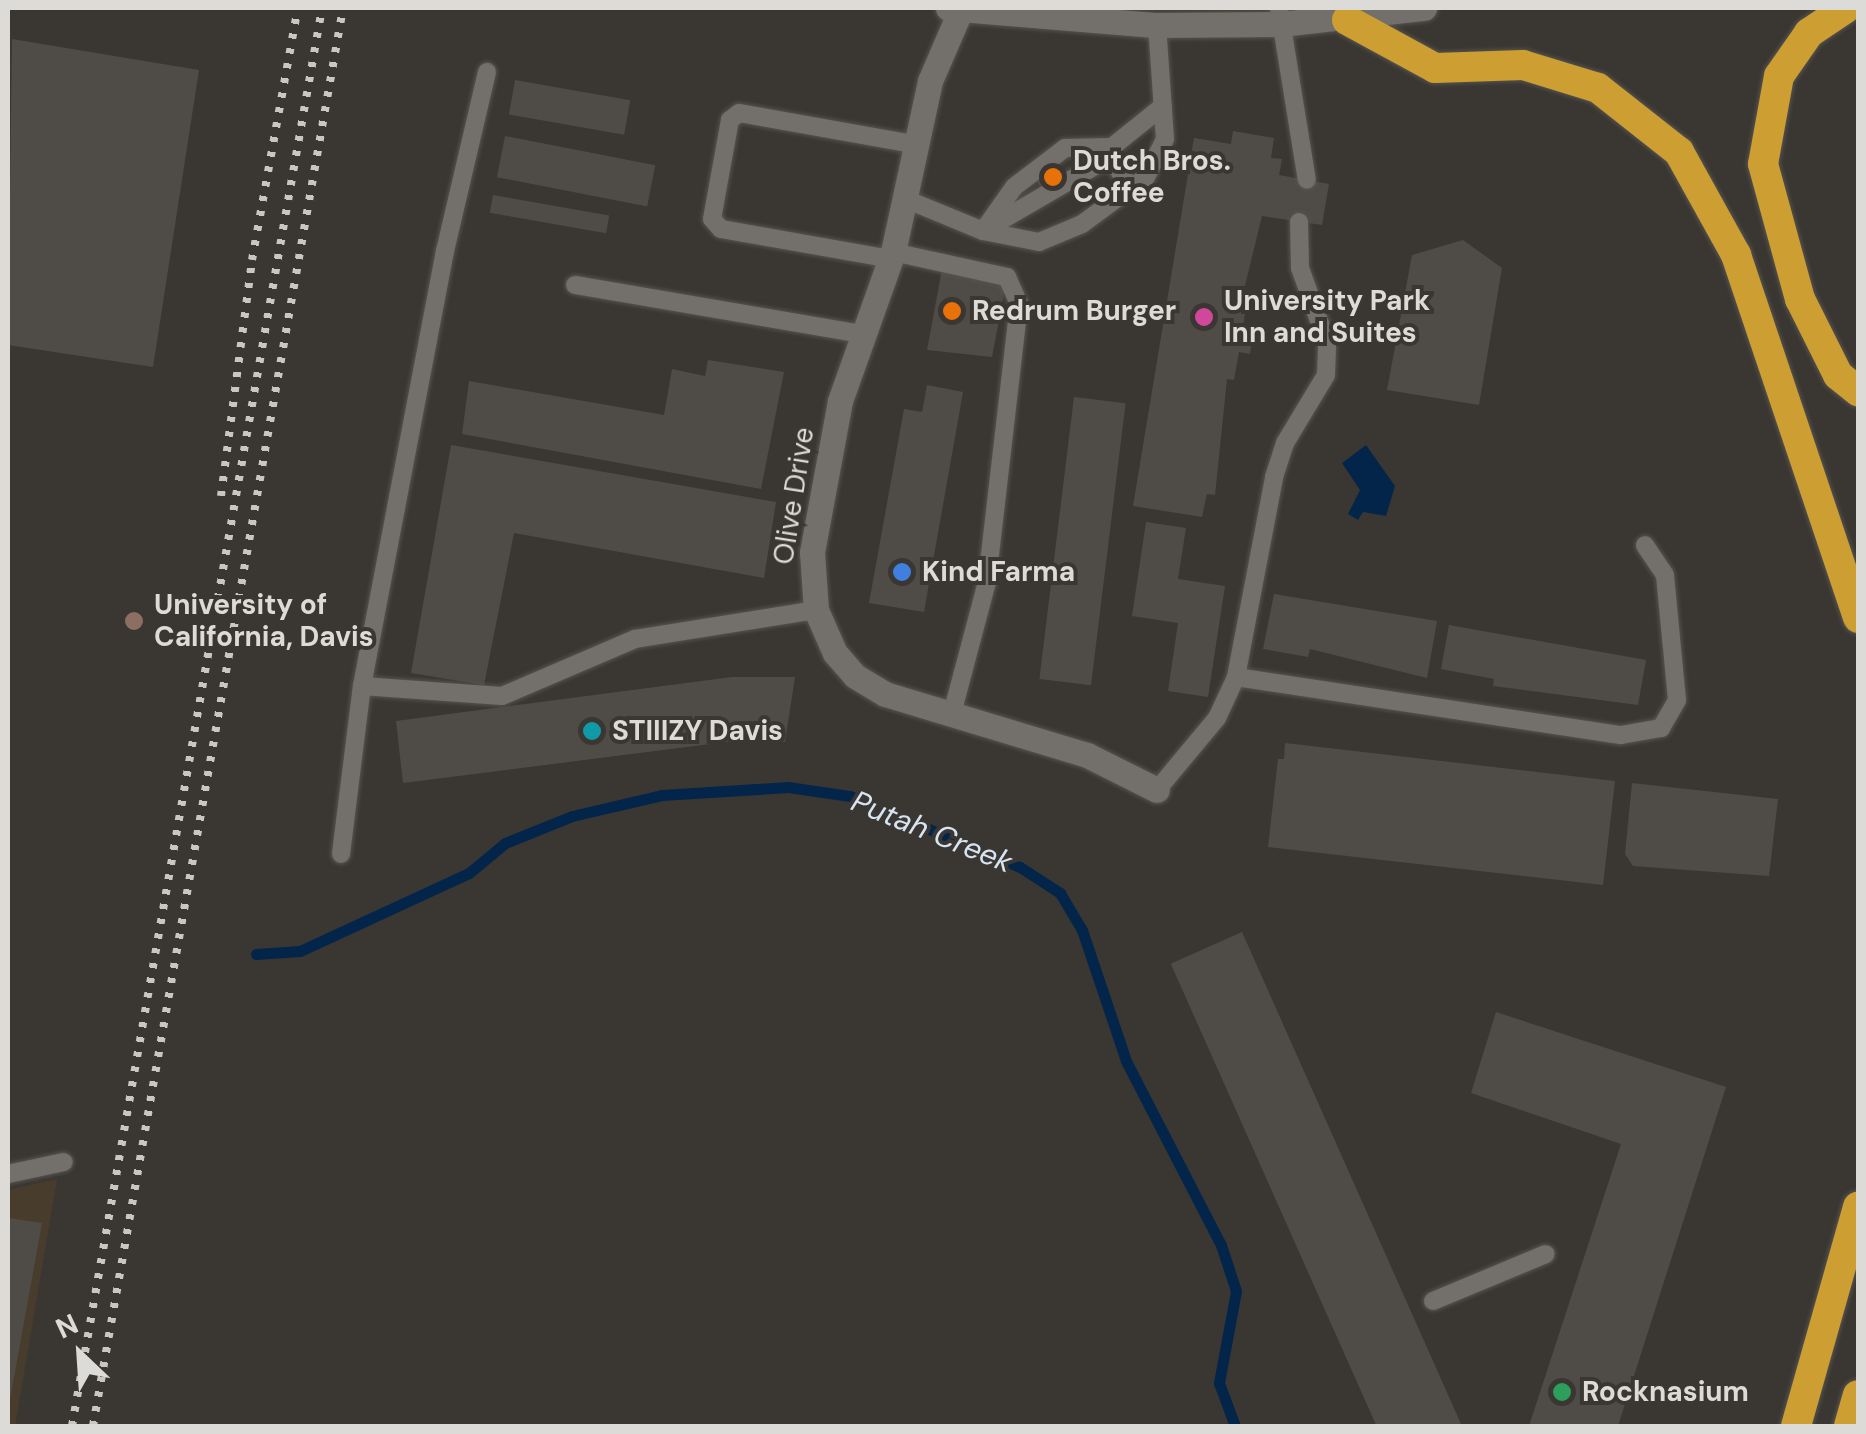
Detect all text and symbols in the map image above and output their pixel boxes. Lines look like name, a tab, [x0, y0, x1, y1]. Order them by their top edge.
place label: Dutch Bros. Coffee	[1073, 144, 1231, 210]
marker: Dutch Bros. Coffee	[1042, 166, 1064, 188]
place label: University Park Inn and Suites	[1224, 284, 1430, 350]
place label: Redrum Burger	[972, 294, 1176, 328]
marker: Redrum Burger	[941, 300, 963, 322]
marker: University Park Inn and Suites	[1193, 306, 1215, 328]
street label: Olive Drive	[767, 425, 821, 567]
place label: Kind Farma	[922, 555, 1075, 589]
marker: Kind Farma	[891, 561, 913, 583]
place label: University of California, Davis	[154, 588, 374, 654]
marker: University of California, Davis	[123, 610, 145, 632]
place label: STIIIZY Davis	[612, 714, 783, 748]
marker: STIIIZY Davis	[581, 720, 603, 742]
water label: Putah Creek	[846, 783, 1018, 881]
north arrow	[30, 1304, 130, 1404]
text: N	[50, 1305, 84, 1347]
place label: Rocknasium	[1582, 1375, 1749, 1409]
marker: Rocknasium	[1551, 1381, 1573, 1403]

